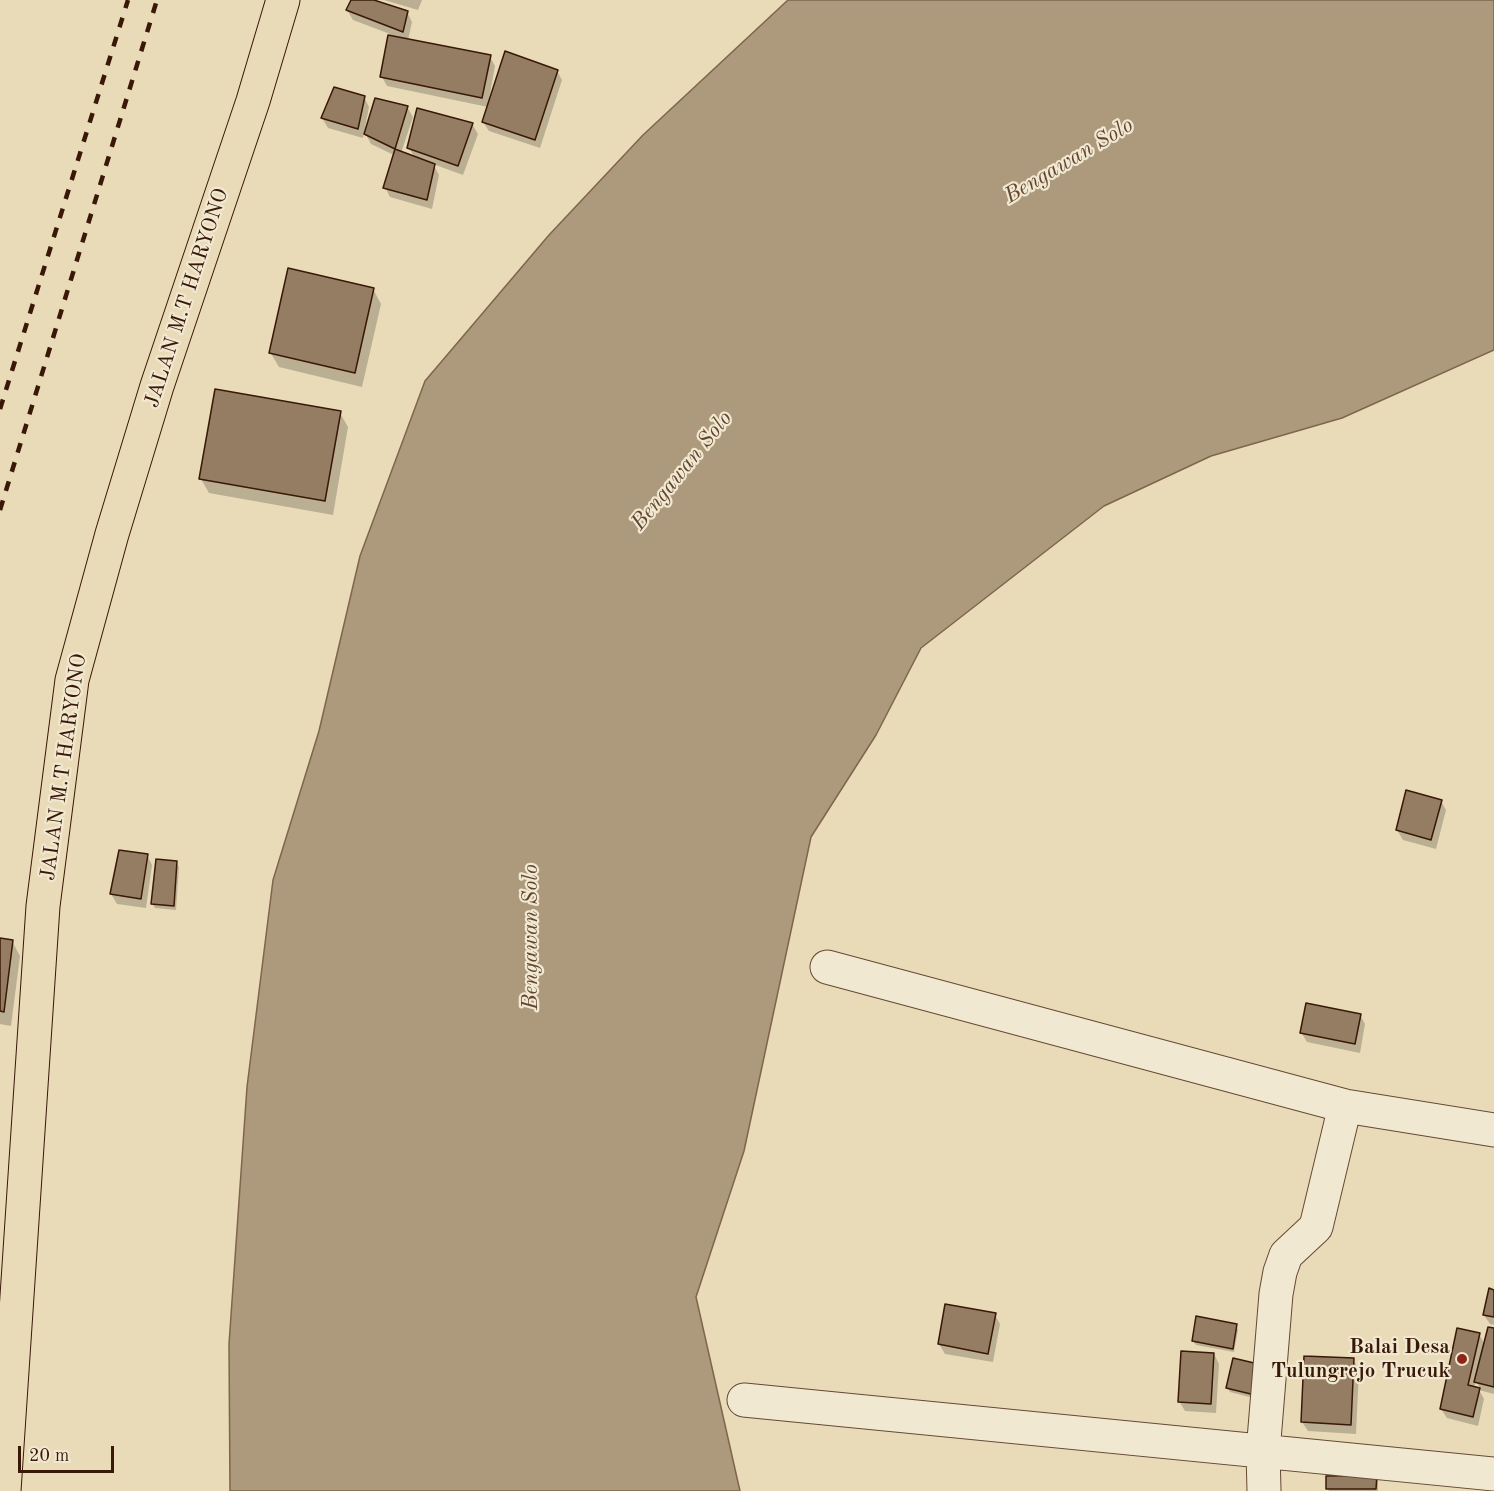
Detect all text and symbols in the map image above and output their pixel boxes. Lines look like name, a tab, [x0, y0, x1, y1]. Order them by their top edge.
water label: Bengawan Solo	[1000, 112, 1138, 210]
street label: JALAN M.T HARYONO	[140, 185, 234, 411]
water label: Bengawan Solo	[626, 406, 738, 536]
street label: JALAN M.T HARYONO	[36, 652, 92, 882]
water label: Bengawan Solo	[518, 864, 544, 1010]
place label: Balai Desa Tulungrejo Trucuk	[1271, 1334, 1450, 1384]
marker: Balai Desa Tulungrejo Trucuk	[1455, 1352, 1469, 1366]
scale bar	[21, 1434, 117, 1472]
text: 20 m	[29, 1447, 69, 1465]

